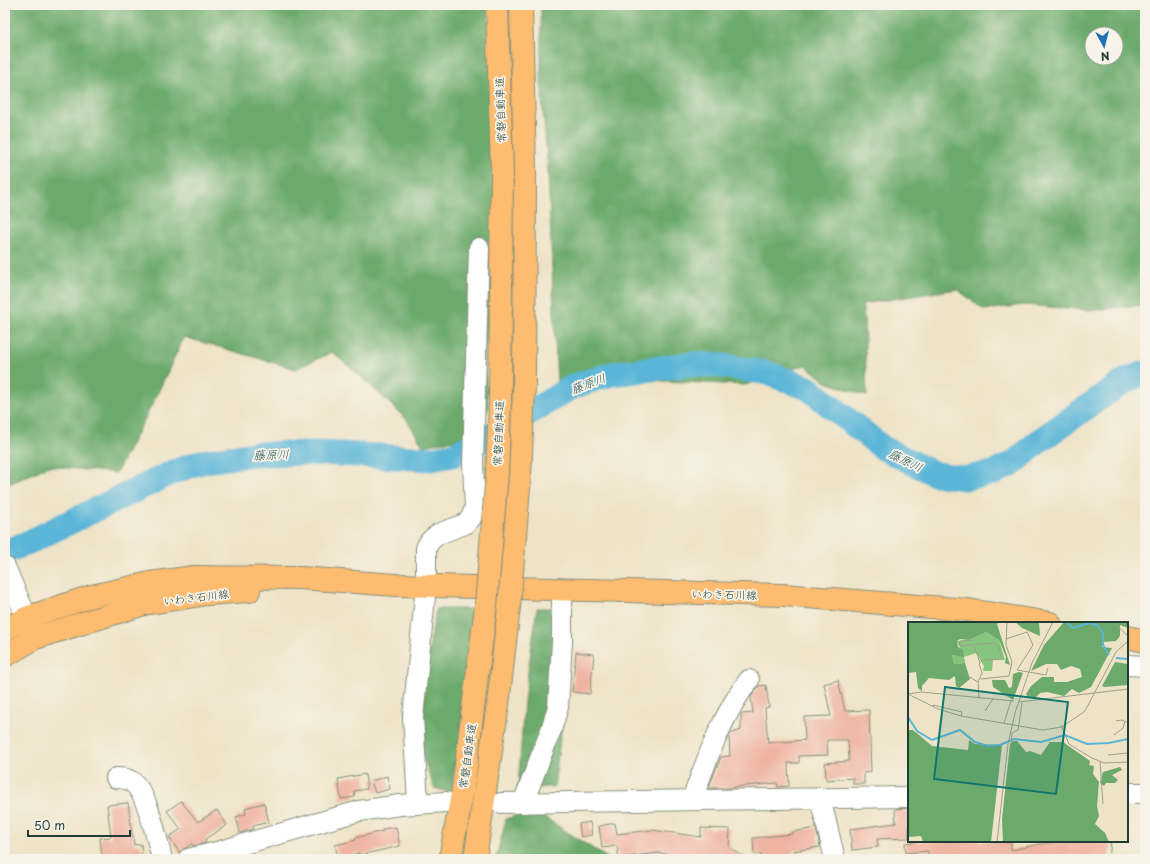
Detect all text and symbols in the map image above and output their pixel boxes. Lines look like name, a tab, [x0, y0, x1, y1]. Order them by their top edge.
north arrow	[1084, 26, 1124, 66]
text: N	[1100, 47, 1111, 65]
street label: 常磐自動車道	[490, 77, 510, 143]
water label: 藤原川	[568, 368, 608, 398]
street label: 常磐自動車道	[488, 400, 508, 466]
water label: 藤原川	[253, 444, 289, 464]
water label: 藤原川	[886, 444, 926, 476]
street label: いわき石川線	[162, 585, 230, 609]
street label: いわき石川線	[691, 585, 757, 603]
inset map	[908, 622, 1128, 842]
street label: 常磐自動車道	[454, 722, 480, 790]
scale bar	[28, 812, 130, 838]
text: 50 m	[34, 816, 65, 834]

